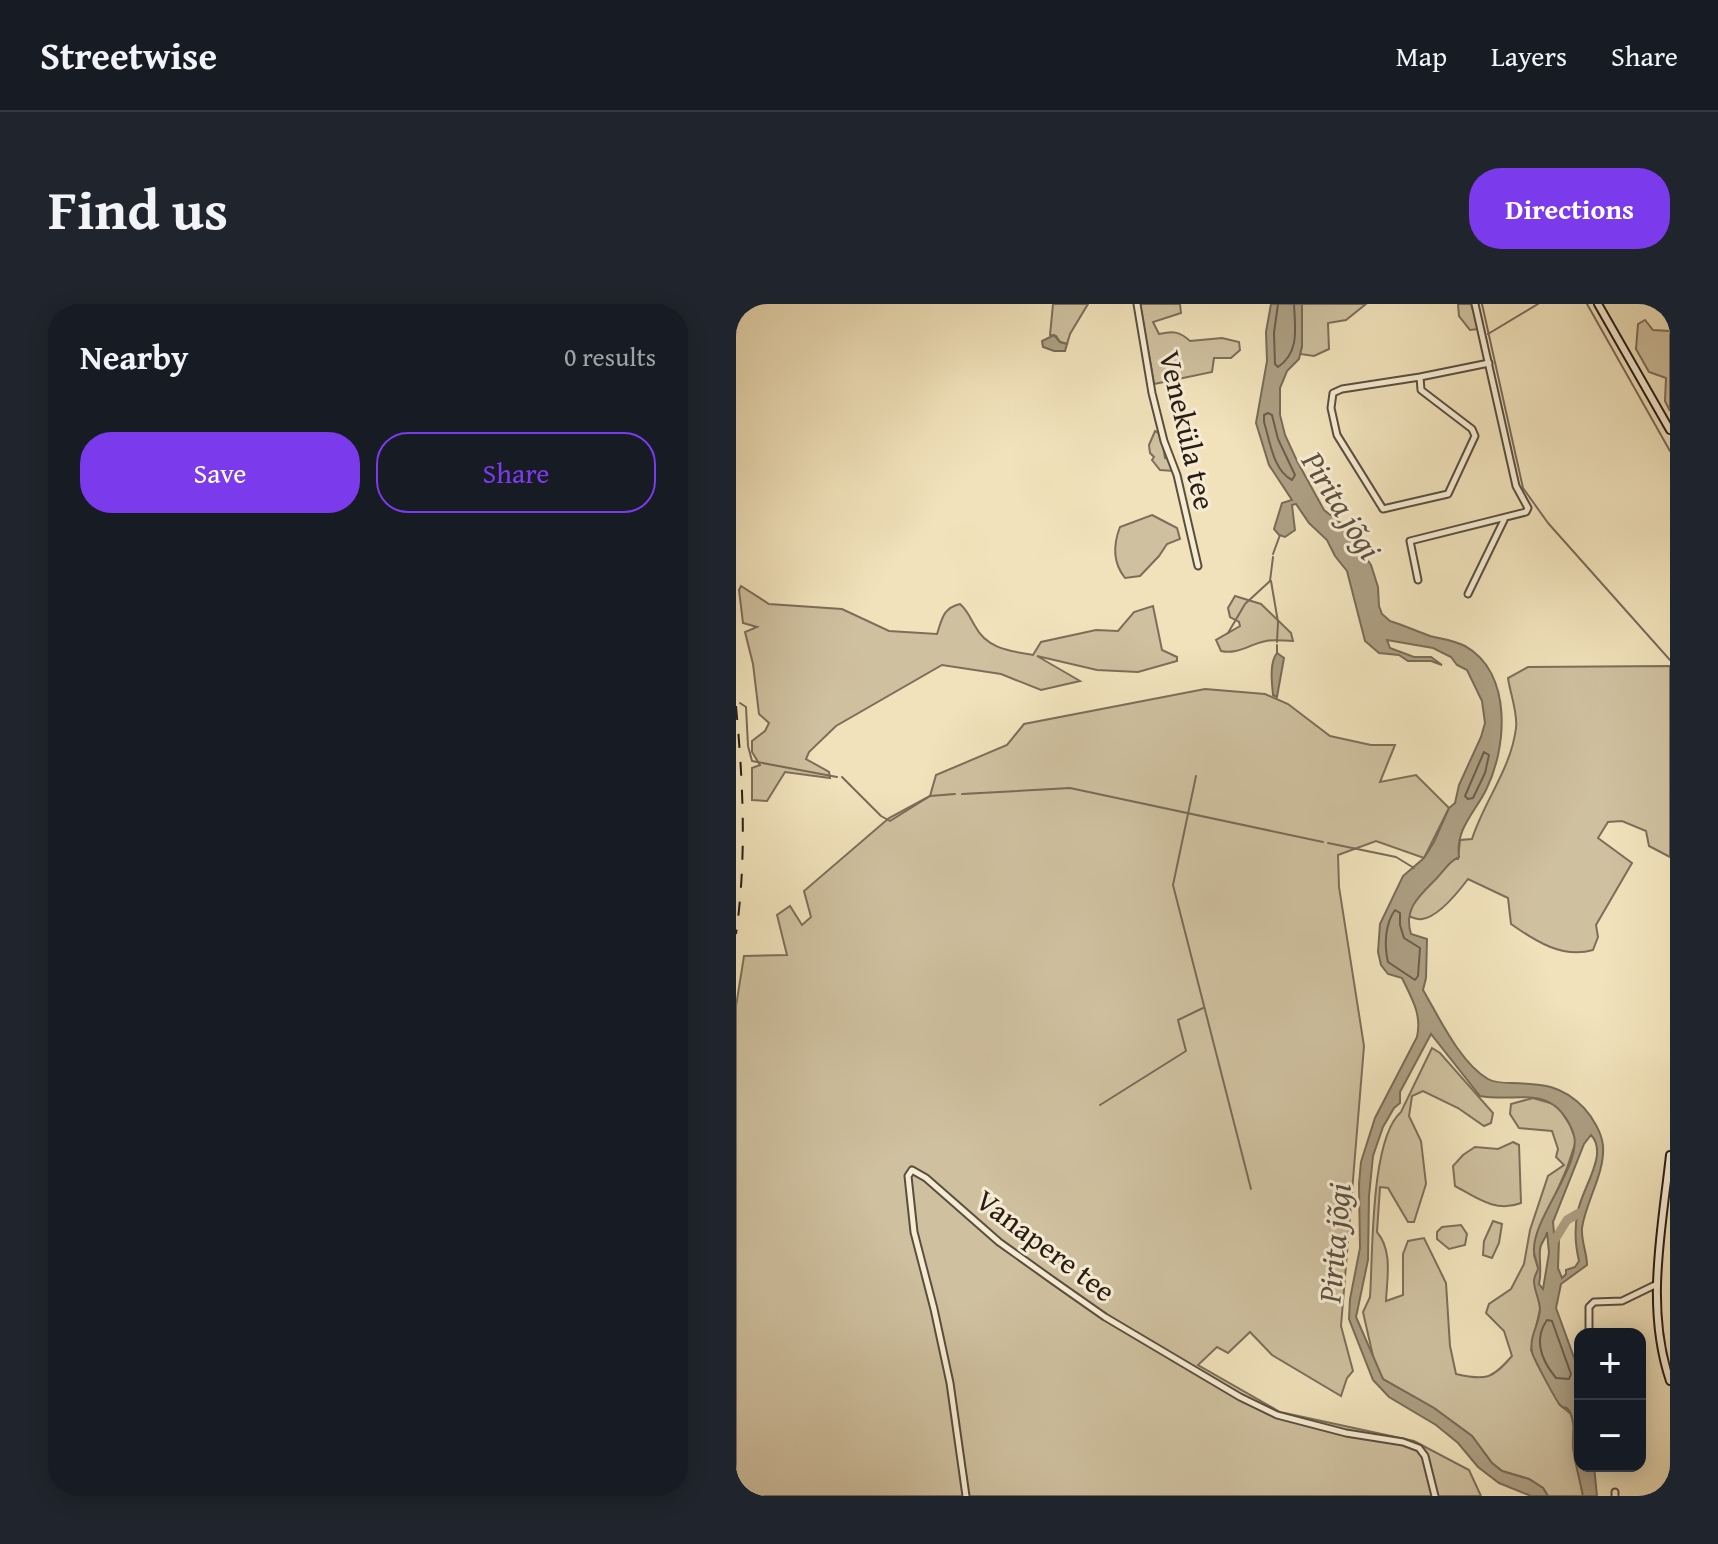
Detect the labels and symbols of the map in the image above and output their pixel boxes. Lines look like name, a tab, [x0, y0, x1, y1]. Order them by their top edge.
street label: Veneküla tee	[1148, 346, 1228, 514]
water label: Pirita jõgi	[1290, 441, 1394, 568]
street label: Vanapere tee	[967, 1178, 1125, 1312]
water label: Pirita jõgi	[1305, 1181, 1363, 1306]

